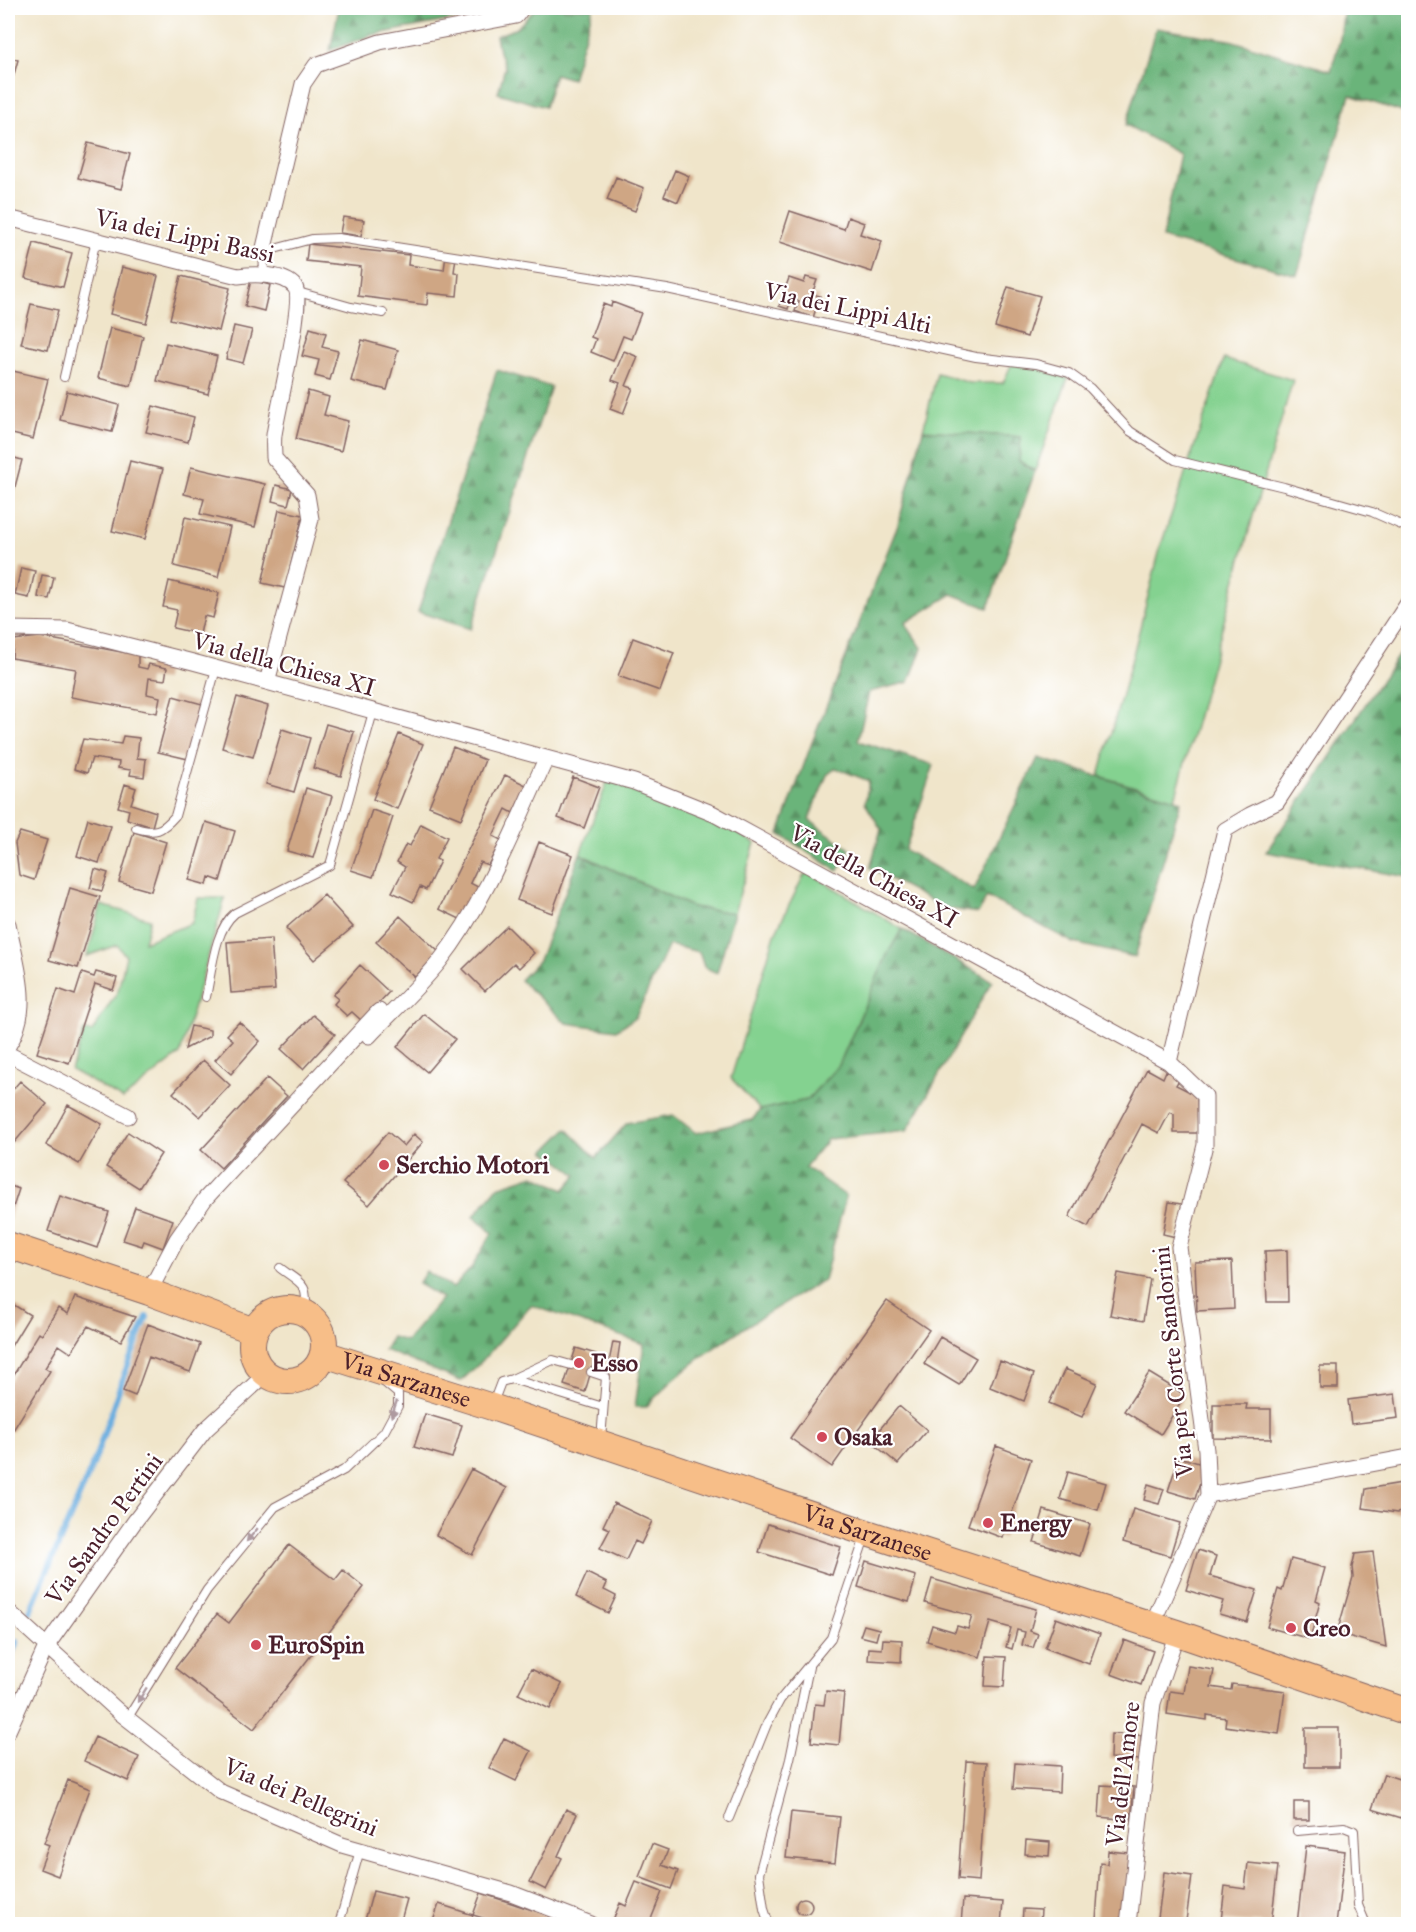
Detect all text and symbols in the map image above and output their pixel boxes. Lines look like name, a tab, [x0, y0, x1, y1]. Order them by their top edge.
street label: Via dei Lippi Bassi	[92, 202, 278, 270]
street label: Via dei Lippi Alti	[761, 275, 935, 340]
street label: Via della Chiesa XI	[188, 625, 379, 703]
street label: Via della Chiesa XI	[784, 817, 964, 935]
place label: Serchio Motori	[396, 1150, 549, 1180]
marker: Serchio Motori	[377, 1158, 391, 1172]
street label: Via per Corte Sandorini	[1146, 1245, 1200, 1480]
street label: Via Sarzanese	[336, 1345, 475, 1414]
place label: Esso	[591, 1348, 638, 1378]
marker: Esso	[572, 1356, 586, 1370]
one-way arrow	[389, 1401, 399, 1419]
place label: Osaka	[834, 1422, 893, 1452]
marker: Osaka	[815, 1430, 829, 1444]
street label: Via Sandro Pertini	[38, 1447, 169, 1612]
street label: Via Sarzanese	[798, 1497, 936, 1568]
place label: Energy	[1000, 1508, 1073, 1538]
marker: Energy	[981, 1516, 995, 1530]
one-way arrow	[246, 1527, 259, 1543]
place label: Creo	[1303, 1613, 1350, 1643]
marker: Creo	[1284, 1621, 1298, 1635]
place label: EuroSpin	[268, 1630, 365, 1660]
marker: EuroSpin	[249, 1638, 263, 1652]
one-way arrow	[136, 1687, 147, 1704]
street label: Via dell'Amore	[1099, 1700, 1147, 1849]
street label: Via dei Pellegrini	[218, 1751, 383, 1843]

